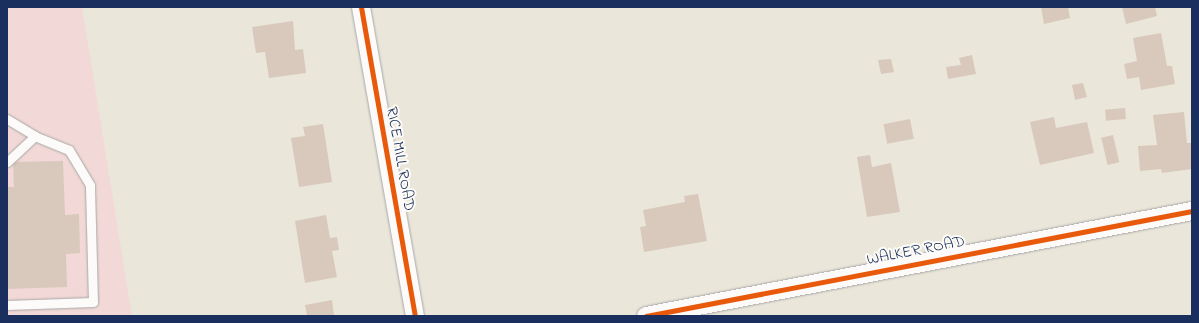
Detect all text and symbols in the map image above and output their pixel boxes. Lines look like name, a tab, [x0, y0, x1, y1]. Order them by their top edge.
street label: RICE MILL ROAD	[381, 105, 419, 213]
street label: WALKER ROAD	[865, 232, 967, 270]

